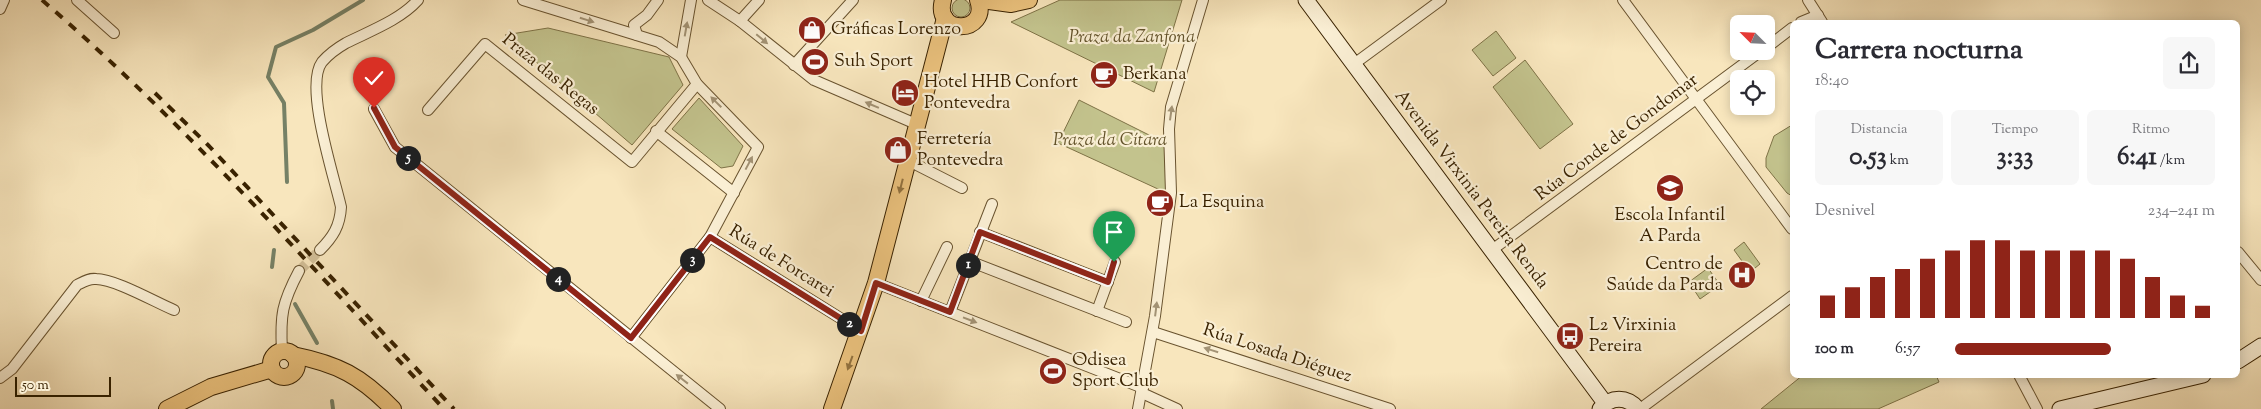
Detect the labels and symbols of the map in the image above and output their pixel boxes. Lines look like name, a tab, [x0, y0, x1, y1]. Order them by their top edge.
shop icon: Gráficas Lorenzo	[797, 15, 827, 45]
north arrow	[1730, 15, 1775, 60]
one-way arrow	[579, 17, 594, 24]
place label: Gráficas Lorenzo	[831, 17, 961, 43]
one-way arrow	[683, 20, 691, 36]
park label: Praza da Zanfona	[1069, 25, 1195, 51]
street label: Praza das Regas	[496, 28, 604, 122]
one-way arrow	[755, 33, 768, 44]
sports icon: Suh Sport	[800, 47, 830, 77]
place label: Suh Sport	[834, 49, 913, 75]
pin	[353, 57, 395, 108]
cafe icon: Berkana	[1089, 60, 1119, 90]
place label: Berkana	[1123, 62, 1186, 88]
street label: Rúa Conde de Gondomar	[1530, 68, 1704, 208]
place label: Hotel HHB Confort Pontevedra	[924, 70, 1078, 117]
hotel icon: Hotel HHB Confort Pontevedra	[890, 78, 920, 108]
street label: Avenida Virxinia Pereira Renda	[1387, 85, 1555, 295]
one-way arrow	[710, 97, 722, 109]
one-way arrow	[865, 100, 879, 108]
one-way arrow	[1167, 105, 1175, 121]
place label: Ferretería Pontevedra	[917, 127, 1003, 174]
park label: Praza da Cítara	[1053, 128, 1167, 154]
shop icon: Ferretería Pontevedra	[883, 135, 913, 165]
pin: 5	[396, 146, 420, 170]
one-way arrow	[745, 156, 754, 170]
school or university icon: Escola Infantil A Parda	[1655, 173, 1685, 203]
one-way arrow	[897, 179, 905, 194]
cafe icon: La Esquina	[1145, 188, 1175, 218]
place label: La Esquina	[1179, 190, 1264, 216]
place label: Escola Infantil A Parda	[1615, 203, 1725, 250]
pin	[1093, 211, 1135, 262]
street label: Rúa de Forcarei	[723, 219, 839, 305]
pin: 3	[680, 248, 704, 272]
pin: 1	[956, 252, 980, 278]
place label: Centro de Saúde da Parda	[1606, 252, 1723, 299]
hospital icon: Centro de Saúde da Parda	[1727, 260, 1757, 290]
pin: 4	[546, 266, 570, 292]
one-way arrow	[1152, 301, 1160, 317]
pin: 2	[836, 312, 862, 336]
place label: L2 Virxinia Pereira	[1589, 313, 1676, 360]
one-way arrow	[963, 316, 978, 324]
street label: Rúa Losada Diéguez	[1199, 318, 1355, 390]
bus stop icon: L2 Virxinia Pereira	[1555, 321, 1585, 351]
one-way arrow	[1203, 346, 1218, 354]
place label: Odisea Sport Club	[1072, 348, 1159, 395]
one-way arrow	[846, 355, 853, 370]
sports icon: Odisea Sport Club	[1038, 356, 1068, 386]
one-way arrow	[676, 373, 689, 384]
scale bar	[15, 374, 111, 397]

